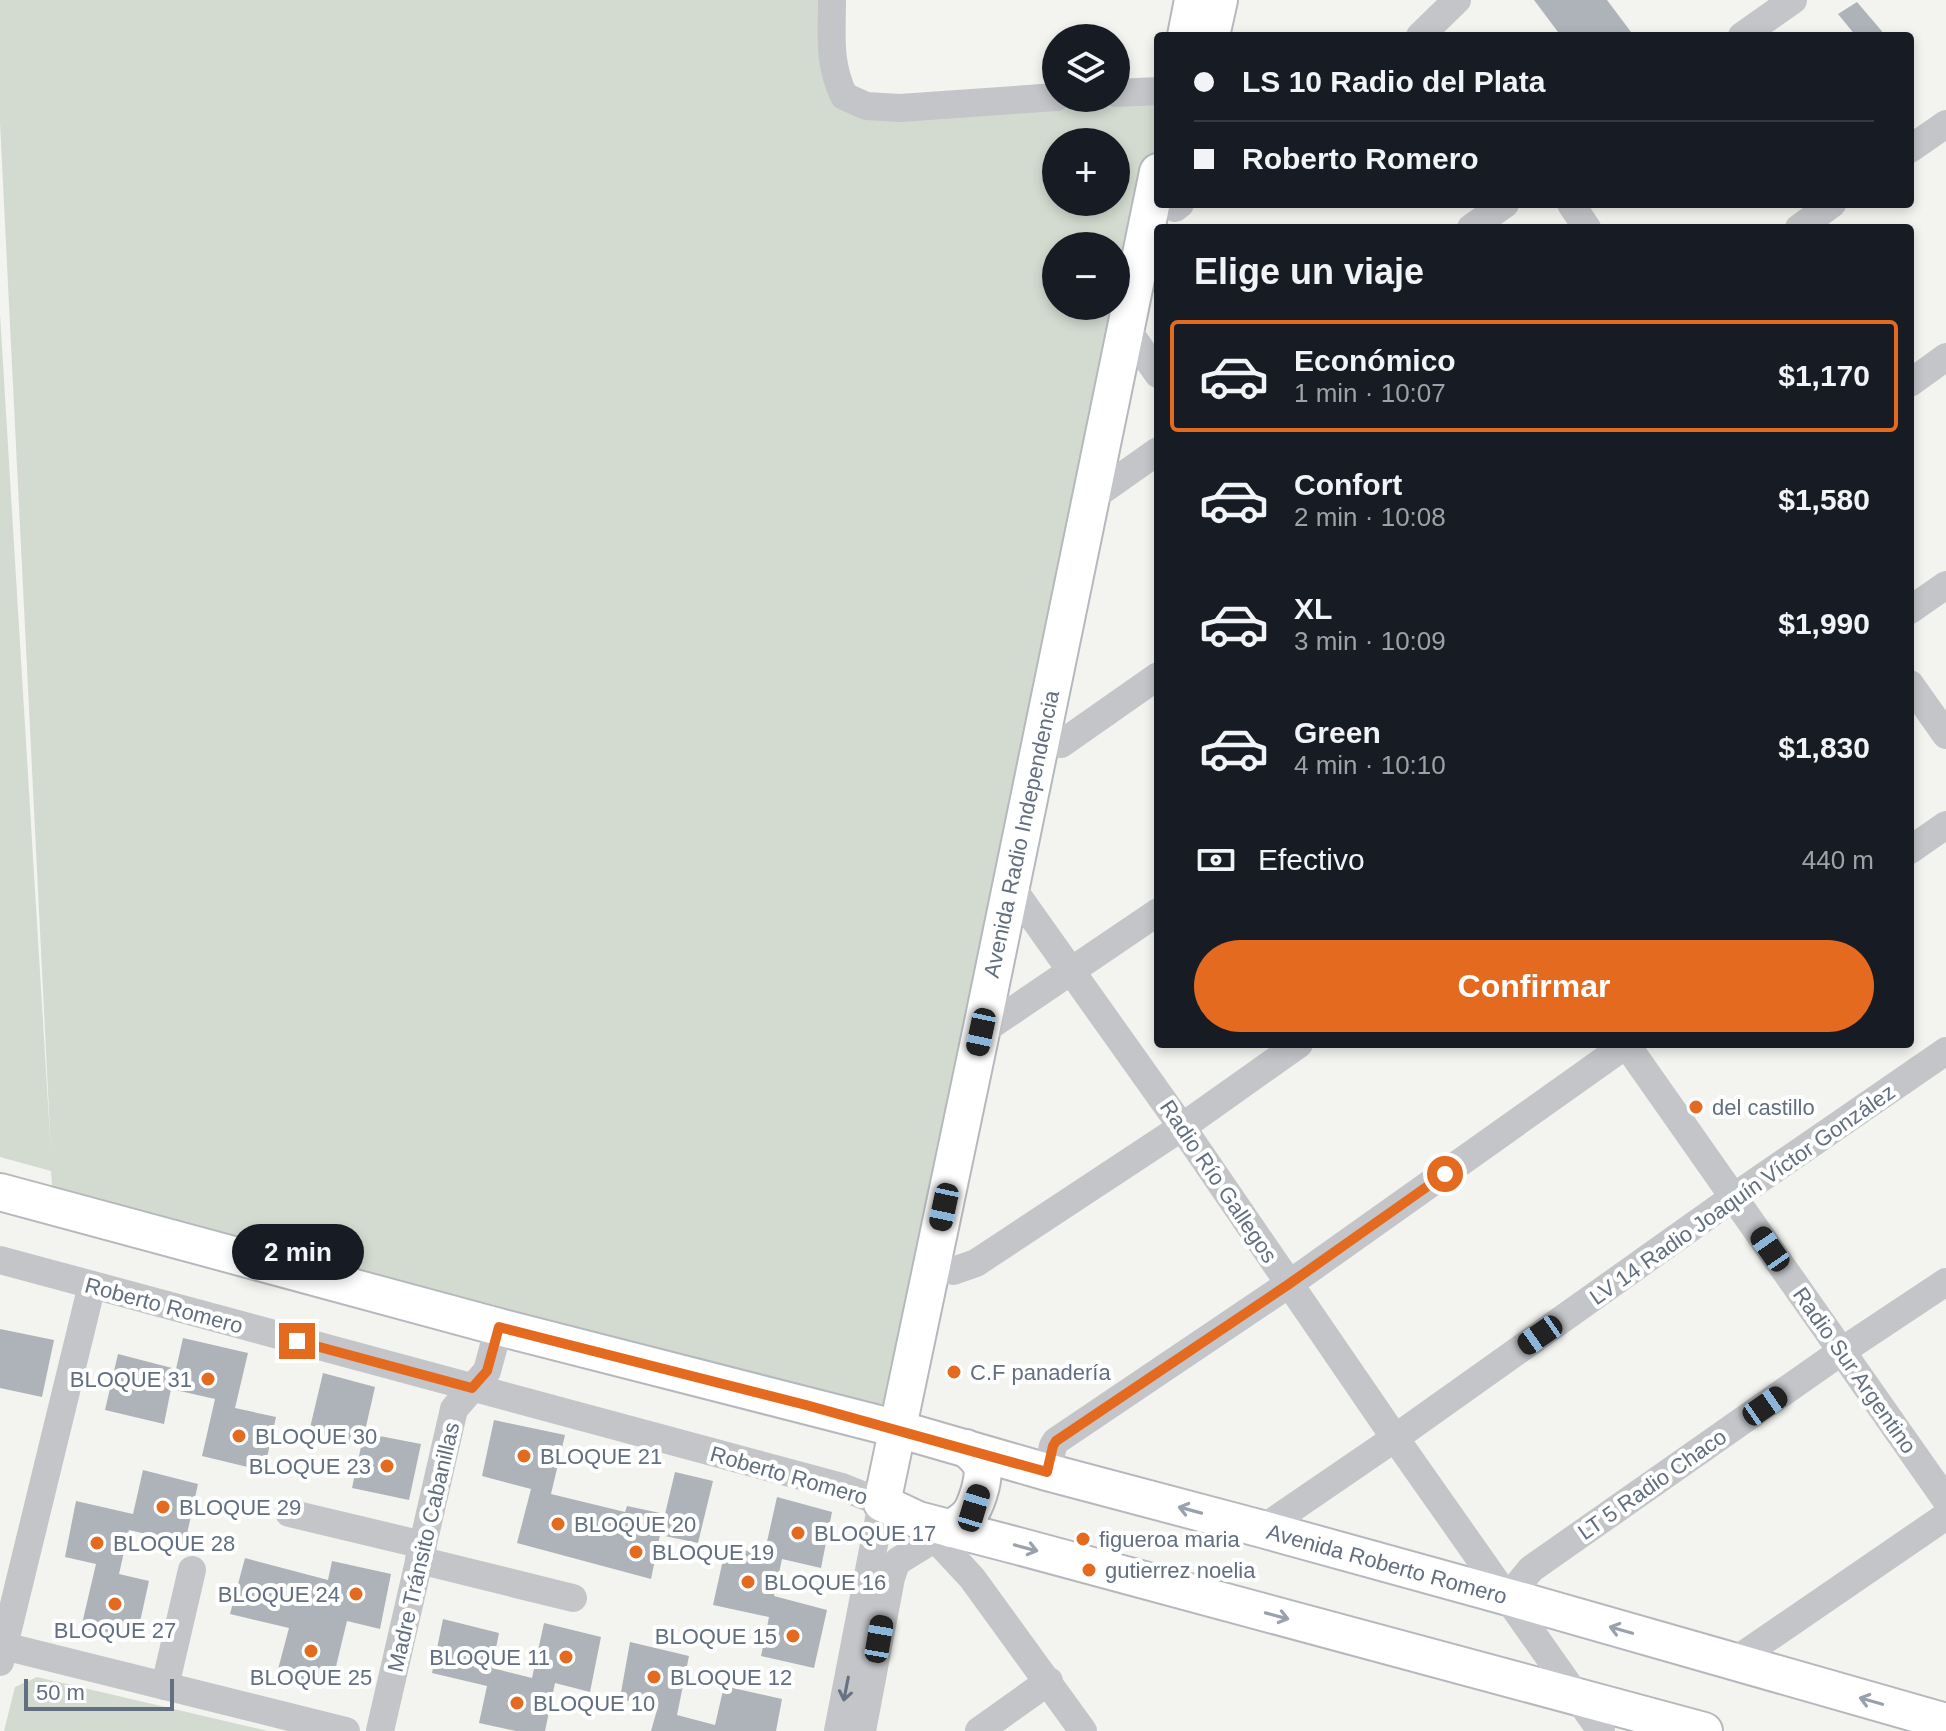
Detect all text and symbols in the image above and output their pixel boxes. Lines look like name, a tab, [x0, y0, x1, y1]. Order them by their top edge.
map controls	[1042, 24, 1130, 320]
button: layers	[1042, 24, 1130, 112]
text: LS 10 Radio del Plata	[1242, 65, 1545, 98]
button: +	[1042, 128, 1130, 216]
text: Roberto Romero	[1242, 142, 1479, 175]
button: −	[1042, 232, 1130, 320]
text: Elige un viaje	[1194, 251, 1424, 292]
icon: car	[1198, 340, 1270, 412]
text: Económico	[1294, 344, 1456, 377]
text: $1,170	[1778, 359, 1870, 392]
text: 1 min · 10:07	[1294, 378, 1446, 408]
icon: car	[1198, 464, 1270, 536]
text: Confort	[1294, 468, 1402, 501]
text: $1,580	[1778, 483, 1870, 516]
text: 2 min · 10:08	[1294, 502, 1446, 532]
icon: car	[1198, 588, 1270, 660]
text: XL	[1294, 592, 1332, 625]
text: $1,990	[1778, 607, 1870, 640]
text: 3 min · 10:09	[1294, 626, 1446, 656]
street label: Avenida Radio Independencia	[979, 687, 1064, 980]
icon: car	[1198, 712, 1270, 784]
text: Green	[1294, 716, 1381, 749]
text: $1,830	[1778, 731, 1870, 764]
text: 4 min · 10:10	[1294, 750, 1446, 780]
icon: cash	[1194, 838, 1238, 882]
text: Efectivo	[1258, 843, 1365, 876]
text: 440 m	[1802, 845, 1874, 875]
button: Confirmar	[1194, 940, 1874, 1032]
car	[964, 1006, 998, 1058]
street label: LV 14 Radio Joaquín Víctor González	[1585, 1079, 1900, 1310]
street label: Radio Río Gallegos	[1155, 1095, 1282, 1267]
place label: del castillo	[1712, 1095, 1815, 1120]
marker: del castillo	[1687, 1098, 1705, 1116]
route start	[1427, 1156, 1463, 1192]
car	[927, 1181, 961, 1233]
car	[1746, 1222, 1794, 1276]
callout: 2 min	[231, 1225, 363, 1281]
text: 2 min	[264, 1237, 332, 1267]
street label: Roberto Romero	[82, 1272, 246, 1339]
street label: Radio Sur Argentino	[1788, 1282, 1921, 1458]
car	[1513, 1311, 1567, 1359]
route end	[279, 1323, 315, 1359]
place label: C.F panadería	[970, 1360, 1111, 1385]
marker: C.F panadería	[945, 1363, 963, 1381]
place label: BLOQUE 31	[70, 1367, 192, 1392]
marker: BLOQUE 31	[199, 1370, 217, 1388]
car	[1738, 1382, 1792, 1430]
street label: Madre Tránsito Cabanillas	[383, 1420, 464, 1674]
place label: BLOQUE 30	[255, 1424, 377, 1449]
street label: LT 5 Radio Chaco	[1573, 1424, 1731, 1545]
marker: BLOQUE 30	[230, 1427, 248, 1445]
street label: Roberto Romero	[707, 1441, 870, 1510]
place label: BLOQUE 21	[540, 1444, 662, 1469]
marker: BLOQUE 21	[515, 1447, 533, 1465]
place label: BLOQUE 23	[249, 1454, 371, 1479]
marker: BLOQUE 23	[378, 1457, 396, 1475]
car	[956, 1482, 992, 1534]
place label: BLOQUE 29	[179, 1495, 301, 1520]
marker: BLOQUE 29	[154, 1498, 172, 1516]
one-way arrow	[1177, 1501, 1203, 1516]
place label: BLOQUE 20	[574, 1512, 696, 1537]
marker: BLOQUE 20	[549, 1515, 567, 1533]
street label: Avenida Roberto Romero	[1264, 1519, 1510, 1609]
place label: BLOQUE 17	[814, 1521, 936, 1546]
marker: BLOQUE 17	[789, 1524, 807, 1542]
place label: figueroa maria	[1099, 1527, 1240, 1552]
marker: figueroa maria	[1074, 1530, 1092, 1548]
place label: BLOQUE 28	[113, 1531, 235, 1556]
marker: BLOQUE 28	[88, 1534, 106, 1552]
place label: BLOQUE 19	[652, 1540, 774, 1565]
one-way arrow	[1013, 1541, 1039, 1556]
marker: BLOQUE 19	[627, 1543, 645, 1561]
place label: gutierrez noelia	[1105, 1558, 1256, 1583]
marker: gutierrez noelia	[1080, 1561, 1098, 1579]
place label: BLOQUE 16	[764, 1570, 886, 1595]
marker: BLOQUE 16	[739, 1573, 757, 1591]
place label: BLOQUE 24	[218, 1582, 340, 1607]
marker: BLOQUE 24	[347, 1585, 365, 1603]
marker: BLOQUE 27	[106, 1595, 124, 1613]
one-way arrow	[1264, 1609, 1290, 1624]
car	[863, 1613, 895, 1665]
place label: BLOQUE 27	[54, 1618, 176, 1643]
one-way arrow	[1608, 1622, 1634, 1637]
place label: BLOQUE 15	[655, 1624, 777, 1649]
marker: BLOQUE 15	[784, 1627, 802, 1645]
marker: BLOQUE 25	[302, 1642, 320, 1660]
place label: BLOQUE 11	[429, 1645, 550, 1670]
marker: BLOQUE 11	[557, 1648, 575, 1666]
place label: BLOQUE 25	[250, 1665, 372, 1690]
place label: BLOQUE 12	[670, 1665, 792, 1690]
marker: BLOQUE 12	[645, 1668, 663, 1686]
scale bar	[24, 1675, 174, 1711]
one-way arrow	[838, 1676, 853, 1702]
text: 50 m	[36, 1680, 85, 1705]
place label: BLOQUE 10	[533, 1691, 655, 1716]
one-way arrow	[1858, 1693, 1884, 1708]
marker: BLOQUE 10	[508, 1694, 526, 1712]

